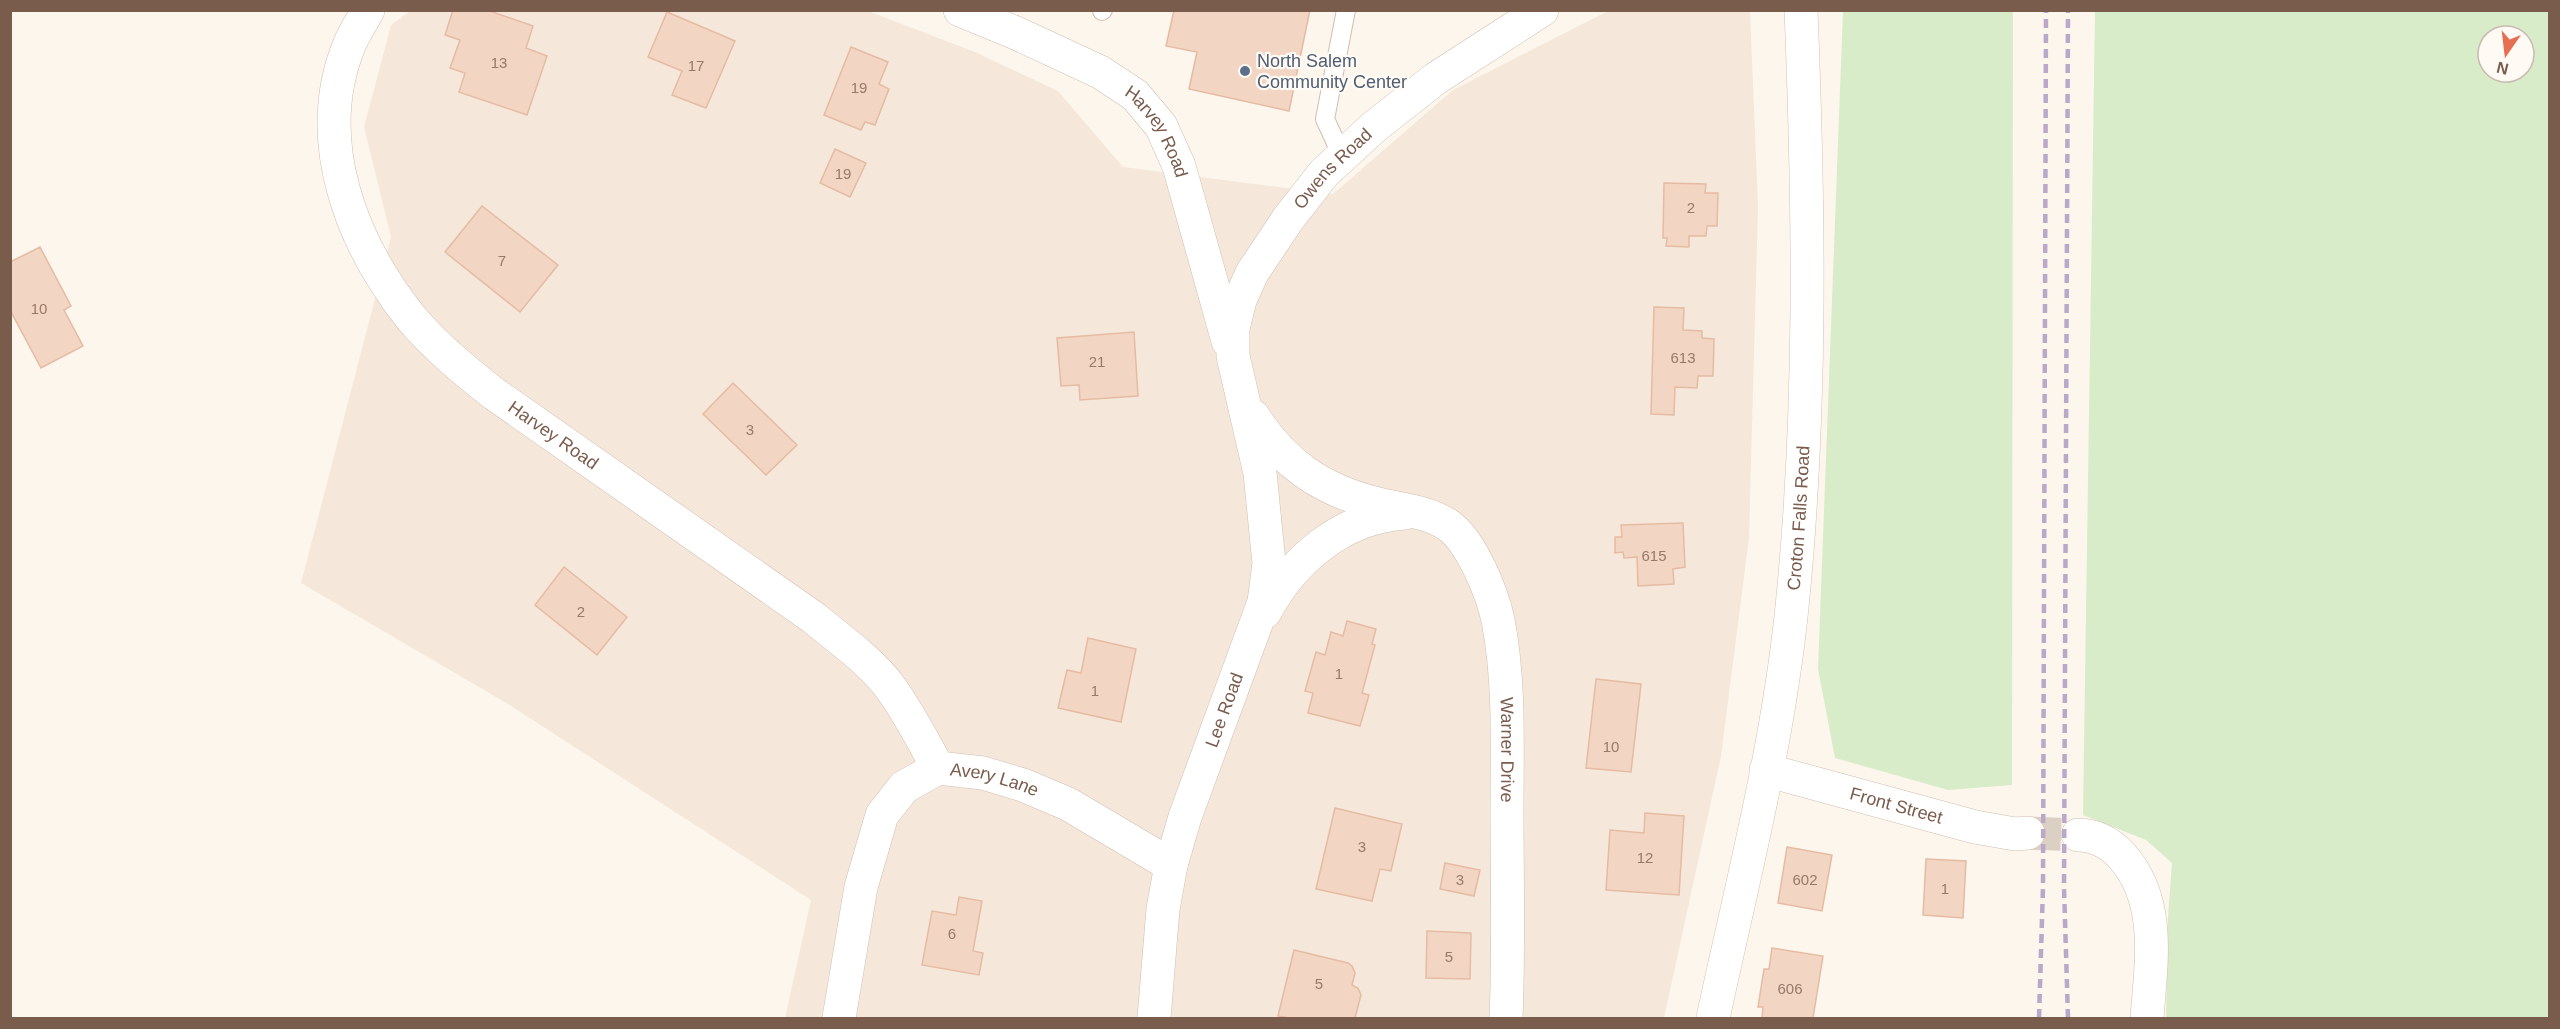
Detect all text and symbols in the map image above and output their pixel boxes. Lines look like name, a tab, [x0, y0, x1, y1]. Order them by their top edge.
north arrow	[2476, 24, 2536, 84]
place label: North Salem Community Center	[1257, 51, 1407, 92]
house number: 13	[491, 54, 507, 71]
house number: 17	[688, 57, 704, 74]
text: N	[2495, 58, 2510, 78]
marker: North Salem Community Center	[1238, 64, 1252, 78]
house number: 19	[851, 79, 867, 96]
street label: Harvey Road	[1122, 81, 1192, 179]
street label: Owens Road	[1290, 124, 1376, 213]
house number: 19	[835, 165, 851, 182]
house number: 2	[1687, 199, 1695, 216]
house number: 7	[498, 252, 506, 269]
house number: 10	[31, 300, 47, 317]
house number: 613	[1670, 349, 1696, 366]
house number: 21	[1089, 353, 1105, 370]
street label: Harvey Road	[505, 397, 602, 474]
house number: 3	[746, 421, 754, 438]
street label: Croton Falls Road	[1784, 445, 1814, 591]
house number: 615	[1641, 547, 1667, 564]
house number: 2	[577, 603, 585, 620]
house number: 1	[1335, 665, 1343, 682]
street label: Lee Road	[1201, 670, 1247, 750]
house number: 1	[1091, 682, 1099, 699]
street label: Warner Drive	[1496, 697, 1517, 803]
house number: 10	[1603, 738, 1619, 755]
street label: Avery Lane	[949, 759, 1042, 800]
street label: Front Street	[1848, 783, 1945, 828]
house number: 3	[1358, 838, 1366, 855]
house number: 12	[1637, 849, 1653, 866]
house number: 3	[1456, 871, 1464, 888]
house number: 602	[1792, 871, 1818, 888]
house number: 1	[1941, 880, 1949, 897]
house number: 6	[948, 925, 956, 942]
house number: 5	[1445, 948, 1453, 965]
house number: 5	[1315, 975, 1323, 992]
house number: 606	[1777, 980, 1803, 997]

